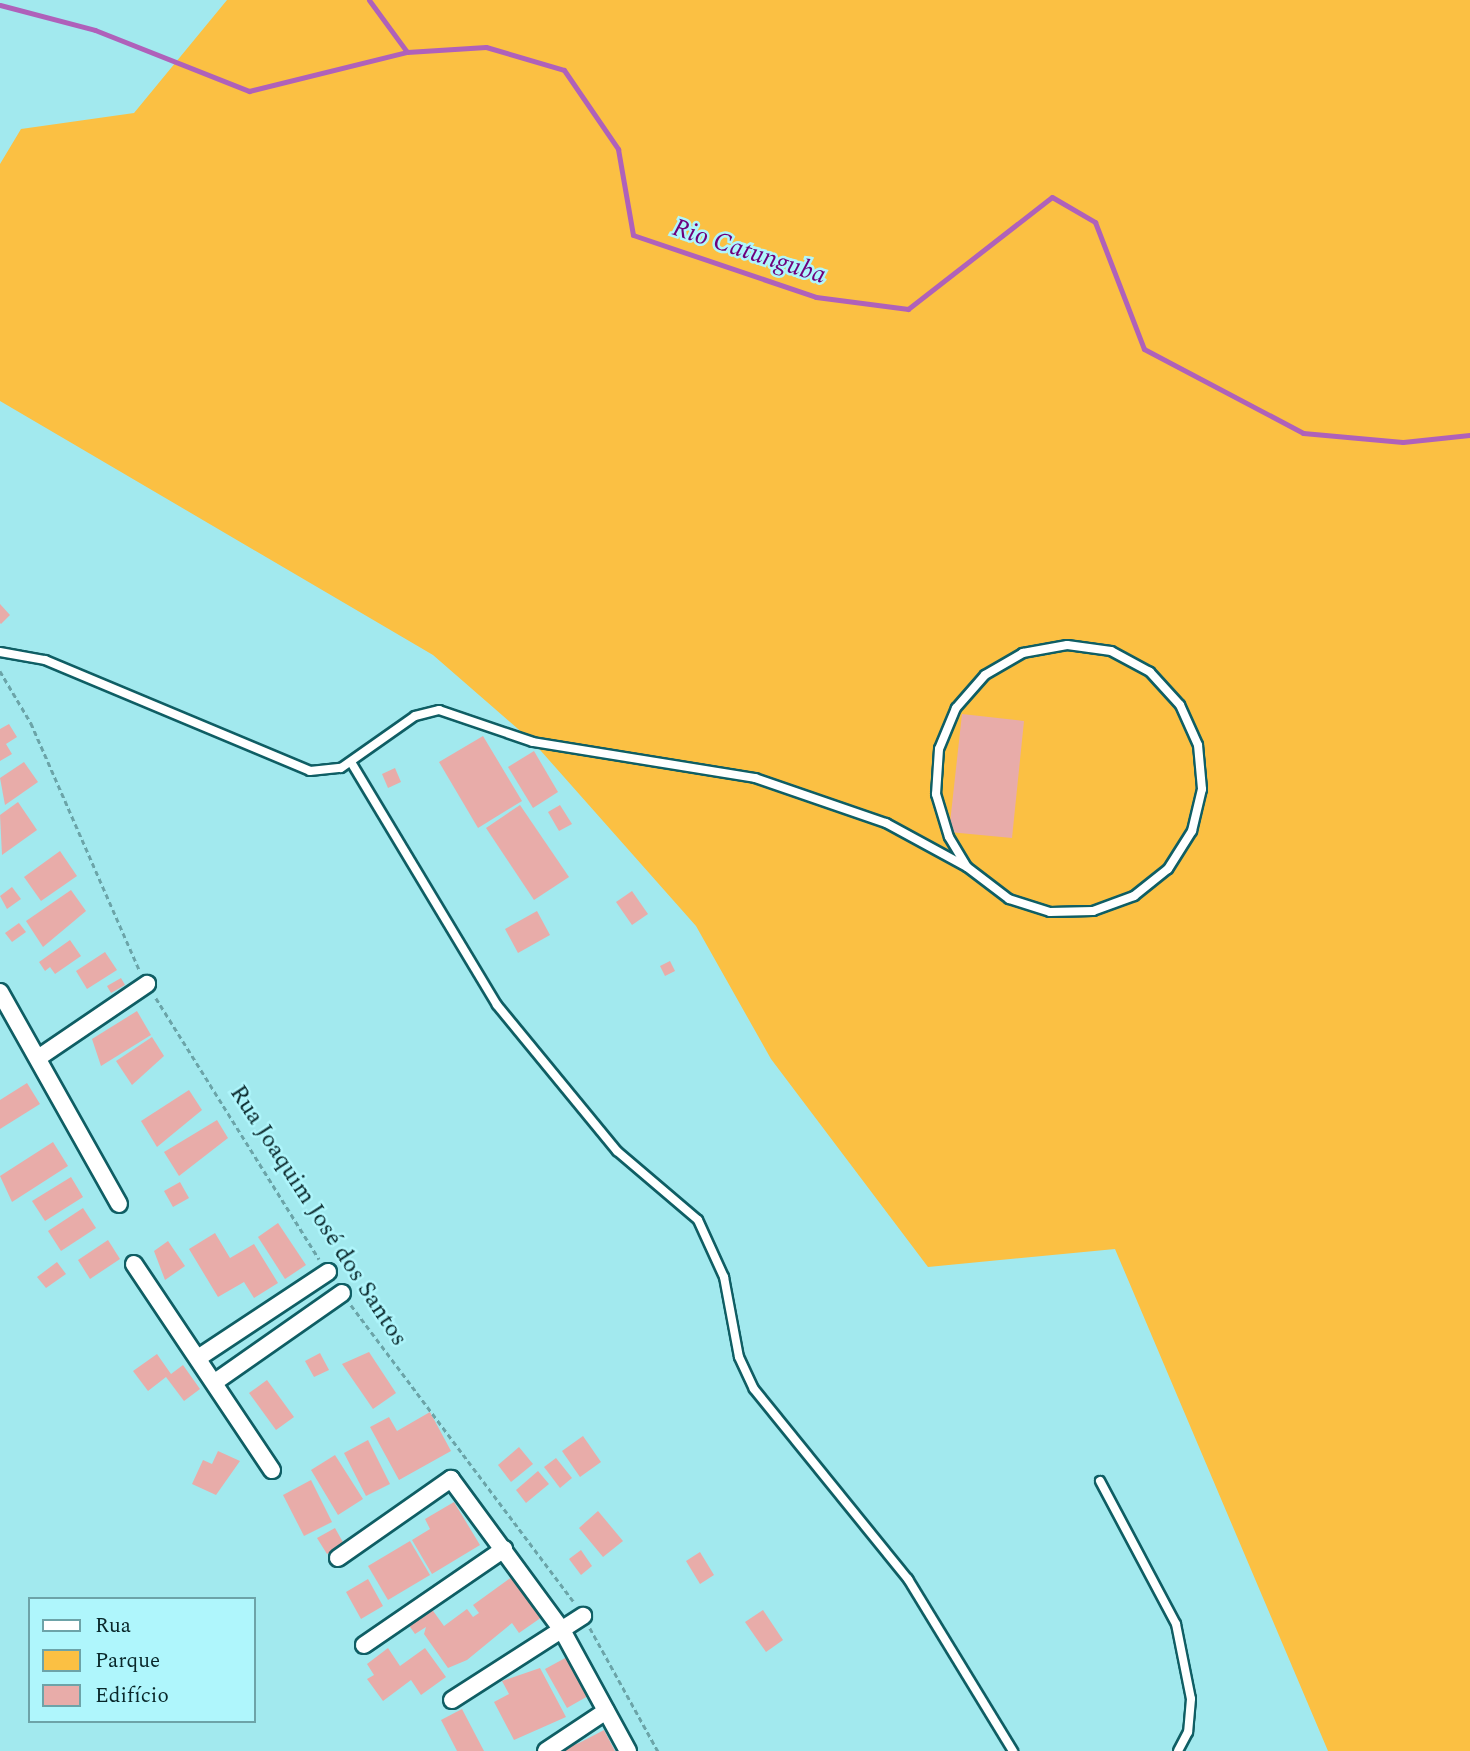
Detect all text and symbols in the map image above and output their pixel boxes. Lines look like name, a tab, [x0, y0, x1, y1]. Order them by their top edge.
water label: Rio Catunguba	[668, 213, 830, 291]
street label: Rua Joaquim José dos Santos	[223, 1080, 413, 1352]
legend	[28, 1597, 256, 1723]
text: Rua	[95, 1610, 131, 1642]
text: Parque	[95, 1645, 160, 1677]
text: Edifício	[95, 1680, 169, 1712]

